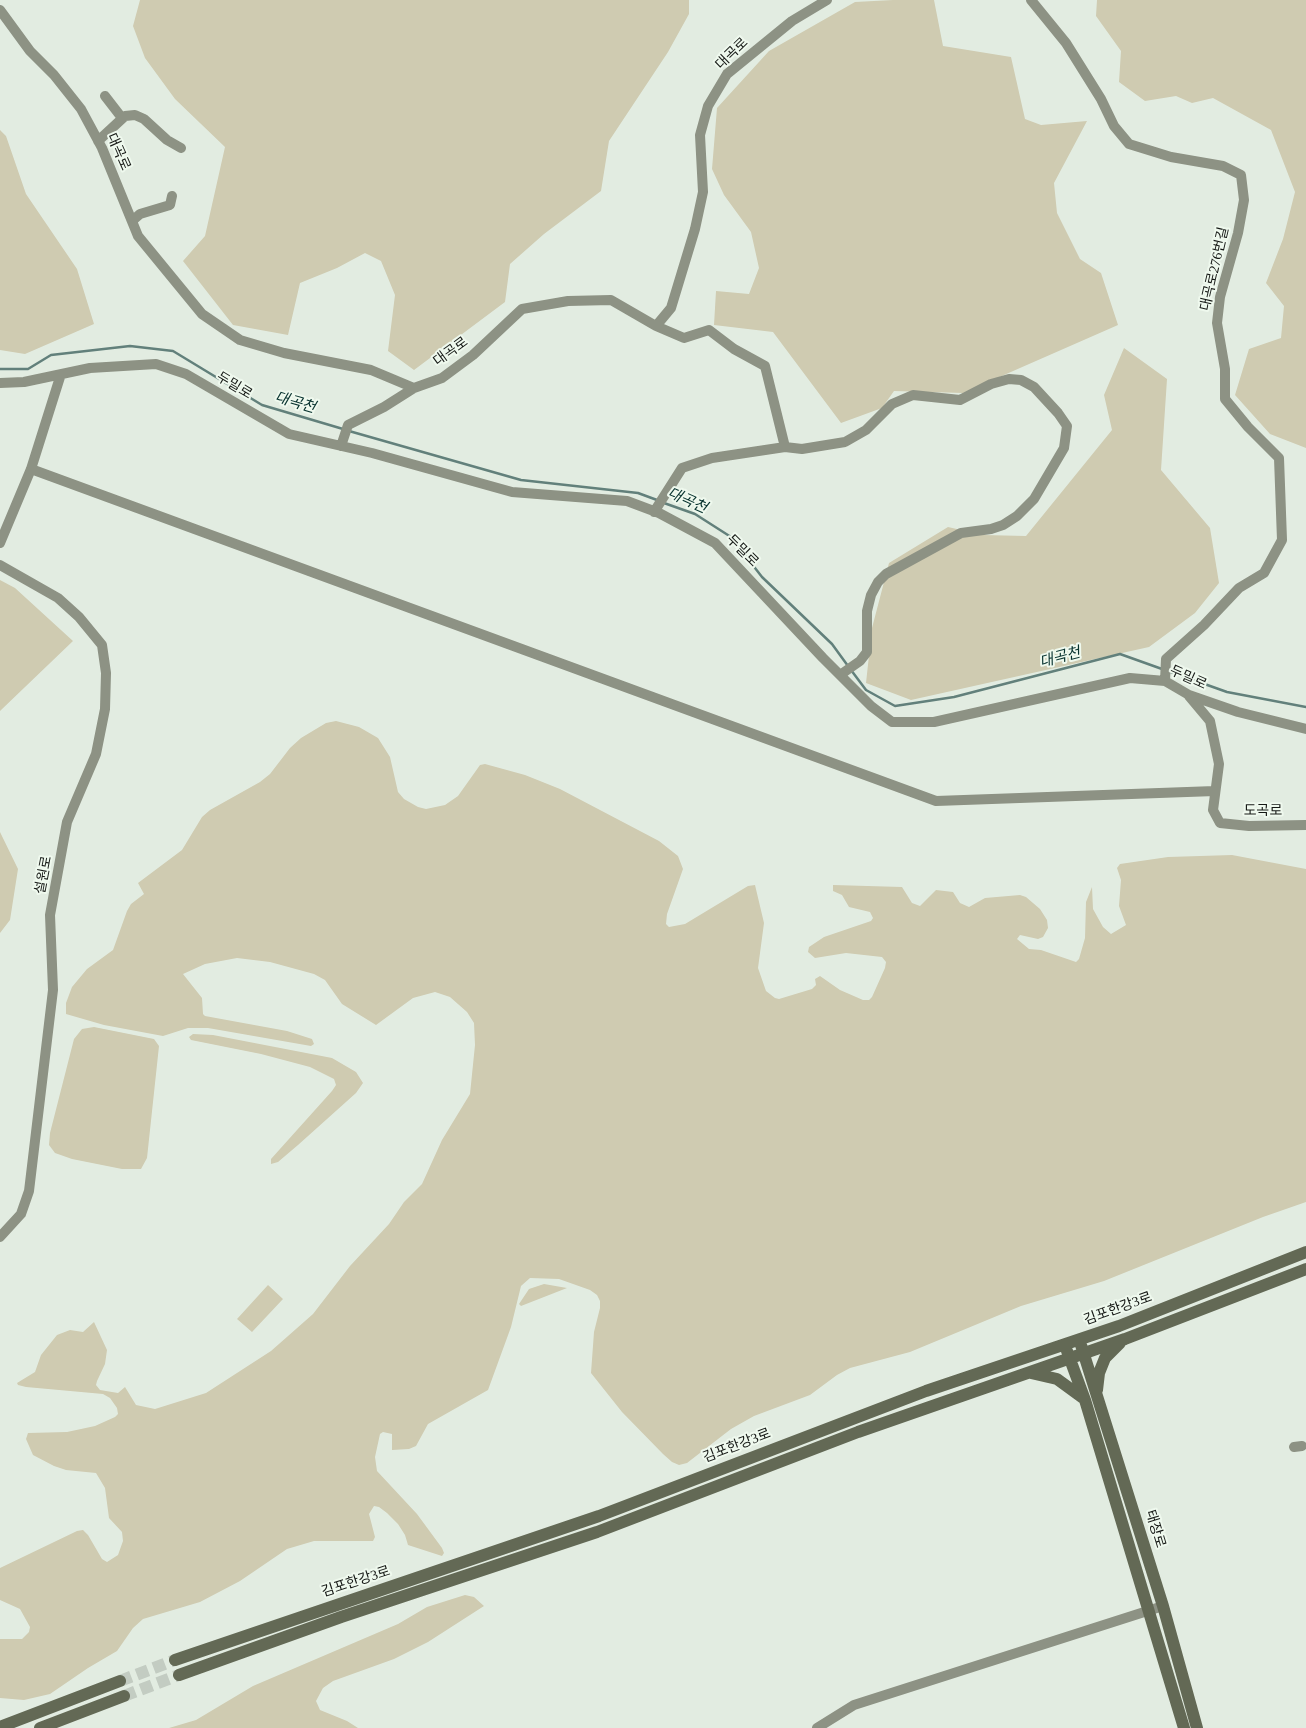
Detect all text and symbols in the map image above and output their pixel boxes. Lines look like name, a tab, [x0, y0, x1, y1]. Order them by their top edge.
street label: 대곡로	[712, 35, 752, 73]
street label: 대곡로	[102, 131, 134, 173]
street label: 대곡로276번길	[1197, 226, 1233, 312]
street label: 대곡로	[430, 334, 472, 370]
street label: 두밀로	[213, 369, 255, 403]
water label: 대곡천	[273, 389, 317, 417]
water label: 대곡천	[664, 484, 710, 518]
street label: 두밀로	[722, 531, 762, 571]
water label: 대곡천	[1038, 644, 1082, 672]
street label: 두밀로	[1167, 662, 1209, 694]
street label: 도곡로	[1244, 803, 1282, 819]
street label: 설원로	[32, 854, 56, 896]
street label: 김포한강3로	[1082, 1289, 1154, 1329]
street label: 김포한강3로	[701, 1425, 773, 1467]
street label: 태장로	[1141, 1508, 1169, 1550]
street label: 김포한강3로	[319, 1563, 393, 1601]

